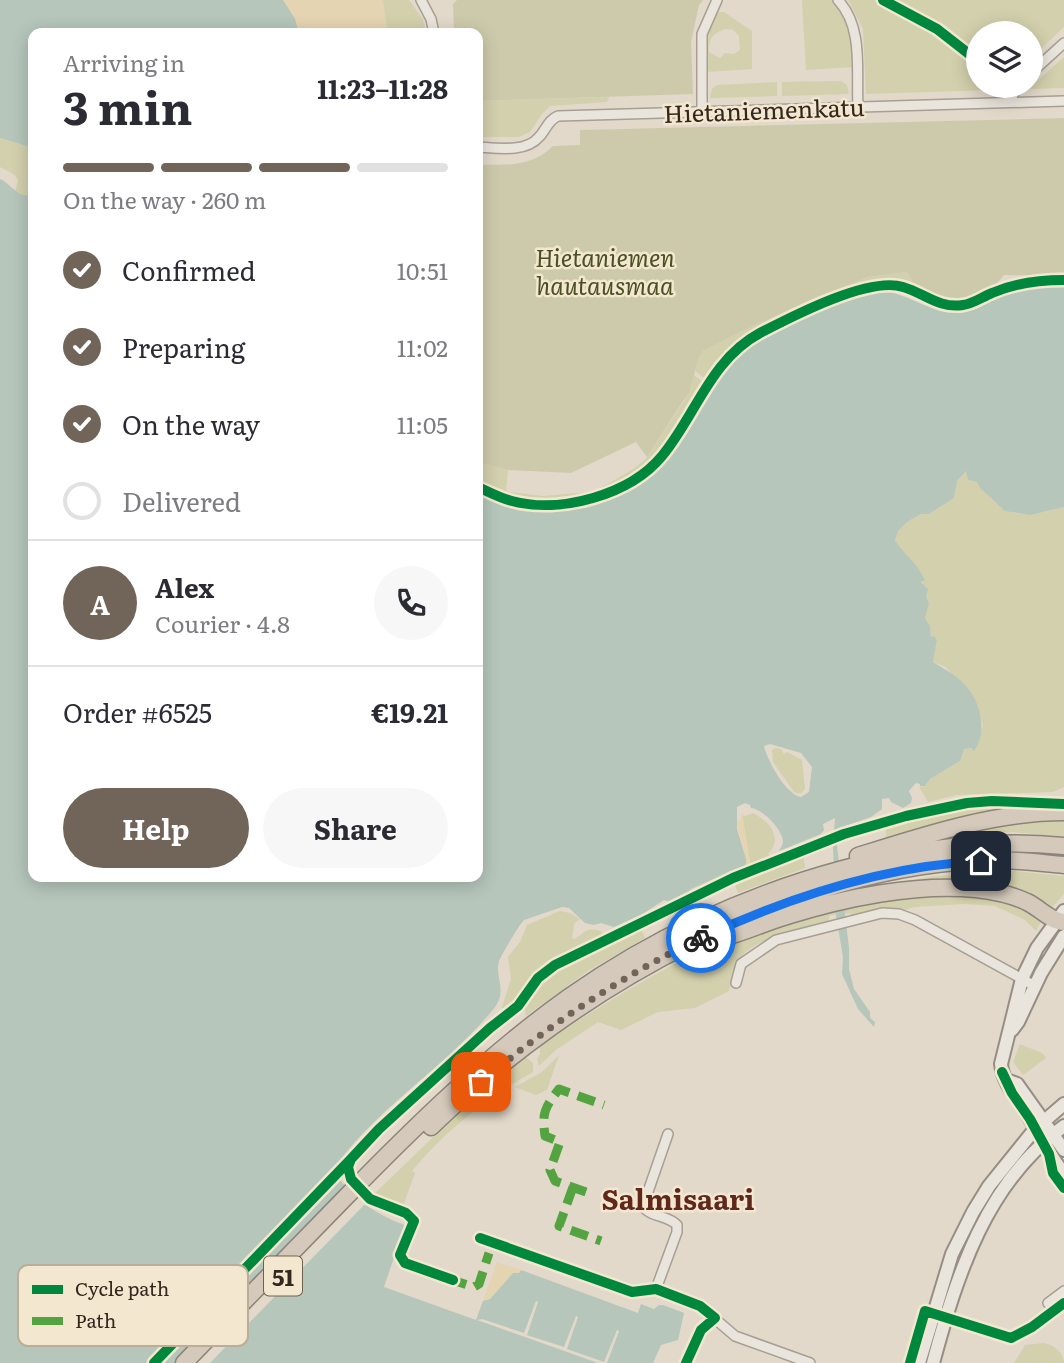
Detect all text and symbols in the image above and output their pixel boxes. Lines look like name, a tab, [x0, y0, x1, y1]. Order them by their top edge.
map controls	[966, 21, 1043, 98]
button: layers	[966, 21, 1043, 98]
text: Arriving in	[63, 45, 185, 79]
text: 11:23–11:28	[317, 68, 448, 107]
text: 3 min	[63, 71, 193, 139]
street label: Hietaniemenkatu	[663, 88, 865, 130]
text: On the way · 260 m	[63, 182, 266, 216]
park label: Hietaniemen hautausmaa	[535, 239, 675, 302]
text: Confirmed	[122, 250, 256, 289]
icon: check	[63, 251, 101, 289]
text: 10:51	[397, 253, 448, 287]
text: Preparing	[122, 327, 245, 366]
icon: check	[63, 328, 101, 366]
text: 11:02	[397, 330, 448, 364]
text: On the way	[122, 404, 260, 443]
icon: check	[63, 405, 101, 443]
text: 11:05	[397, 407, 448, 441]
text: Delivered	[122, 481, 241, 520]
button: phone	[374, 566, 448, 640]
text: Alex	[155, 567, 214, 606]
text: A	[90, 584, 110, 623]
text: Courier · 4.8	[155, 606, 290, 640]
text: Order #6525	[63, 692, 212, 731]
text: €19.21	[371, 692, 448, 731]
button: Help	[63, 788, 249, 868]
button: Share	[263, 788, 448, 868]
pin	[951, 831, 1011, 891]
icon: home	[962, 842, 1000, 880]
courier	[666, 903, 736, 973]
icon: bike	[682, 919, 720, 957]
pin	[451, 1052, 511, 1112]
icon: bag	[462, 1063, 500, 1101]
district label: Salmisaari	[602, 1177, 754, 1219]
road number: 51	[264, 1256, 302, 1296]
legend	[18, 1265, 248, 1346]
text: Cycle path	[75, 1274, 169, 1302]
text: Path	[75, 1306, 116, 1334]

